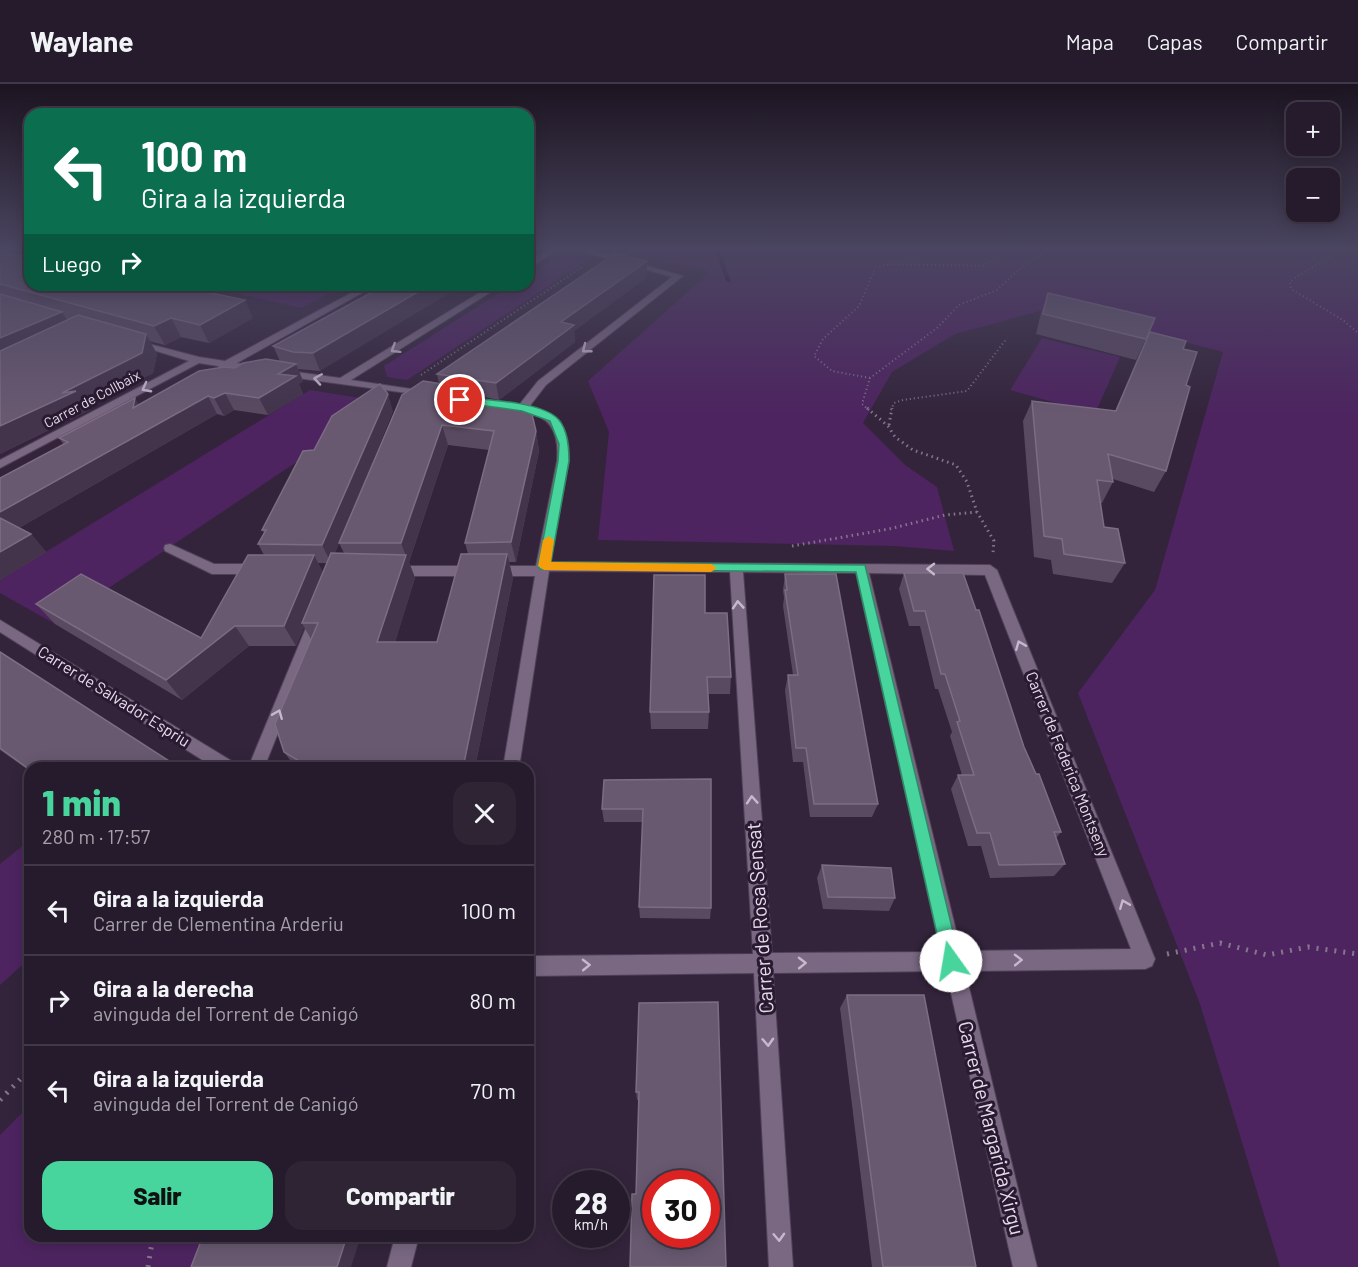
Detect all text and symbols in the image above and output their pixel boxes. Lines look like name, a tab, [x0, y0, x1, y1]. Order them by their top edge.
text: Waylane	[30, 24, 134, 58]
text: Mapa	[1066, 29, 1114, 54]
text: Capas	[1147, 29, 1203, 54]
text: Compartir	[1236, 29, 1328, 54]
map controls	[1286, 102, 1340, 222]
button: +	[1286, 102, 1340, 156]
text: 100 m	[141, 130, 247, 180]
icon: left	[42, 132, 120, 210]
button: −	[1286, 168, 1340, 222]
text: Gira a la izquierda	[141, 181, 346, 213]
icon: right	[114, 246, 147, 279]
text: Luego	[42, 250, 102, 276]
one-way arrow	[582, 341, 593, 352]
one-way arrow	[391, 342, 401, 354]
street label: Carrer de Collbaix	[41, 366, 143, 431]
one-way arrow	[314, 373, 323, 385]
pin	[434, 374, 485, 425]
one-way arrow	[142, 380, 153, 392]
icon: arrive	[443, 383, 476, 416]
one-way arrow	[927, 563, 936, 576]
one-way arrow	[732, 601, 745, 610]
street label: Carrer de Salvador Espriu	[35, 641, 194, 750]
one-way arrow	[1015, 641, 1027, 652]
street label: Carrer de Federica Montseny	[1023, 669, 1115, 860]
one-way arrow	[271, 709, 283, 720]
text: 1 min	[42, 780, 121, 823]
button: close	[453, 782, 516, 845]
one-way arrow	[745, 795, 758, 804]
street label: Carrer de Rosa Sensat	[740, 822, 778, 1014]
text: 280 m · 17:57	[42, 824, 150, 848]
text: Gira a la izquierda	[93, 885, 264, 911]
icon: left	[42, 894, 75, 927]
text: 100 m	[461, 897, 516, 923]
one-way arrow	[1119, 900, 1131, 911]
text: Carrer de Clementina Arderiu	[93, 911, 344, 935]
position arrow	[919, 929, 983, 993]
one-way arrow	[1014, 954, 1023, 966]
one-way arrow	[798, 957, 807, 969]
one-way arrow	[582, 959, 591, 971]
text: Gira a la derecha	[93, 975, 254, 1001]
icon: right	[42, 984, 75, 1017]
text: 80 m	[470, 987, 516, 1013]
text: avinguda del Torrent de Canigó	[93, 1001, 358, 1025]
street label: Carrer de Margarida Xirgu	[954, 1018, 1030, 1237]
one-way arrow	[761, 1038, 774, 1047]
text: Gira a la izquierda	[93, 1065, 264, 1091]
icon: left	[42, 1074, 75, 1107]
text: 70 m	[471, 1077, 516, 1103]
text: avinguda del Torrent de Canigó	[93, 1091, 358, 1115]
button: Salir	[42, 1161, 273, 1230]
button: Compartir	[285, 1161, 516, 1230]
speed limit sign: 30	[642, 1170, 720, 1248]
text: 28	[574, 1184, 608, 1220]
text: km/h	[574, 1215, 608, 1233]
one-way arrow	[772, 1233, 785, 1242]

